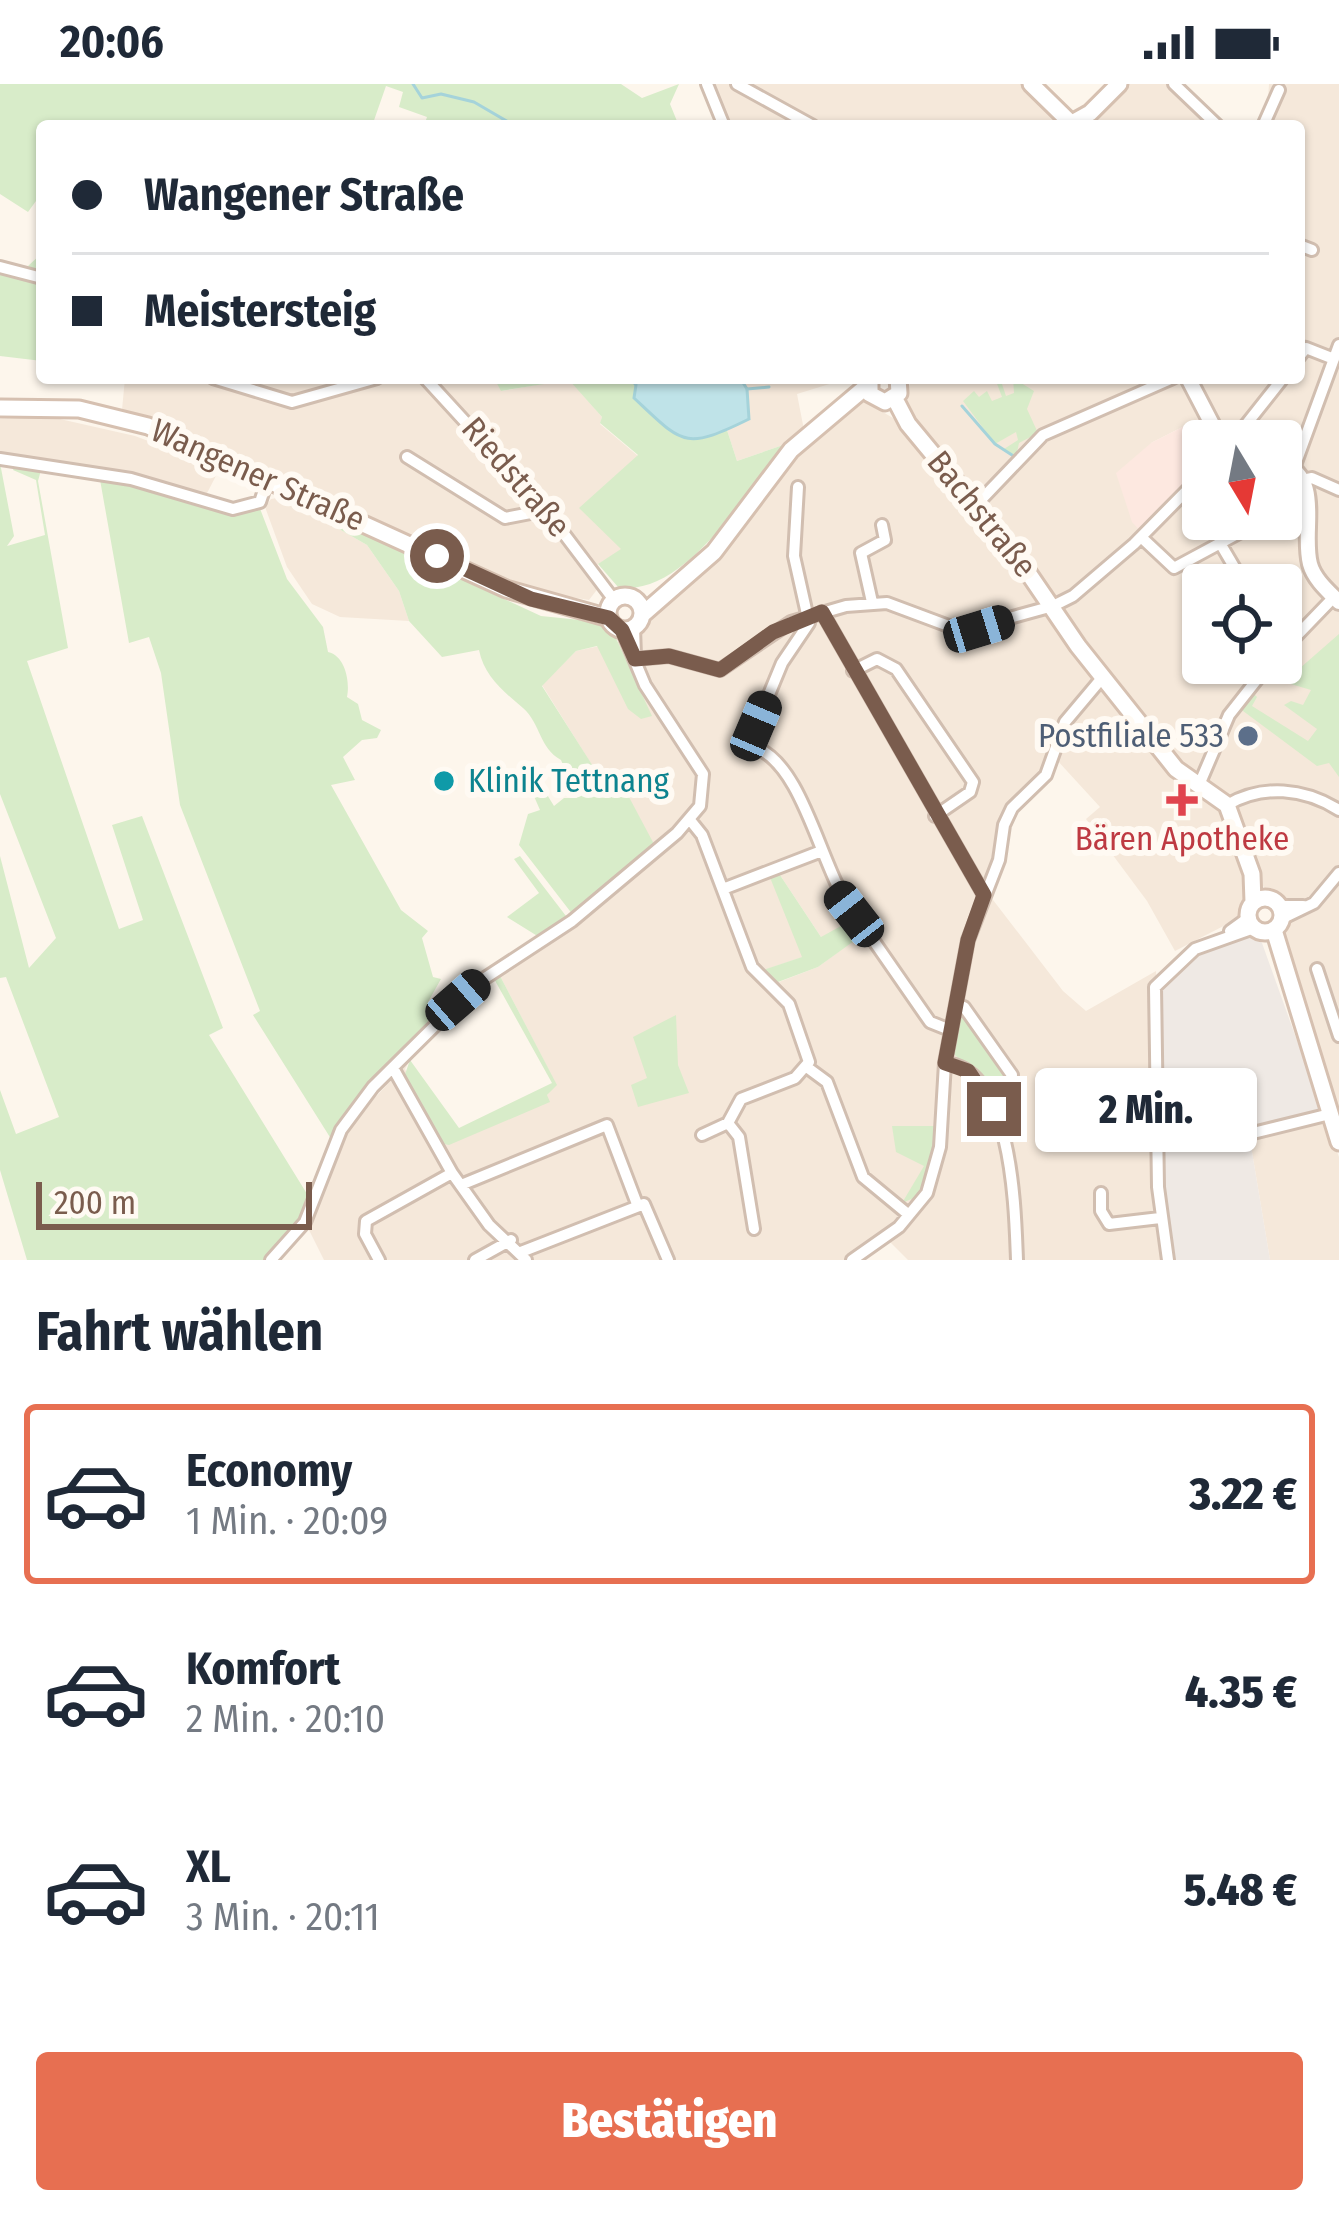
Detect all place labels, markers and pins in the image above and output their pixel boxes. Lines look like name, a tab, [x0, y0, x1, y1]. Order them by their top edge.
place label: Postfiliale 533	[1038, 716, 1224, 756]
marker: Postfiliale 533	[1235, 723, 1261, 749]
place label: Klinik Tettnang	[468, 761, 670, 801]
marker: Klinik Tettnang	[431, 768, 457, 794]
marker: Bären Apotheke	[1169, 787, 1195, 813]
place label: Bären Apotheke	[1075, 819, 1289, 859]

